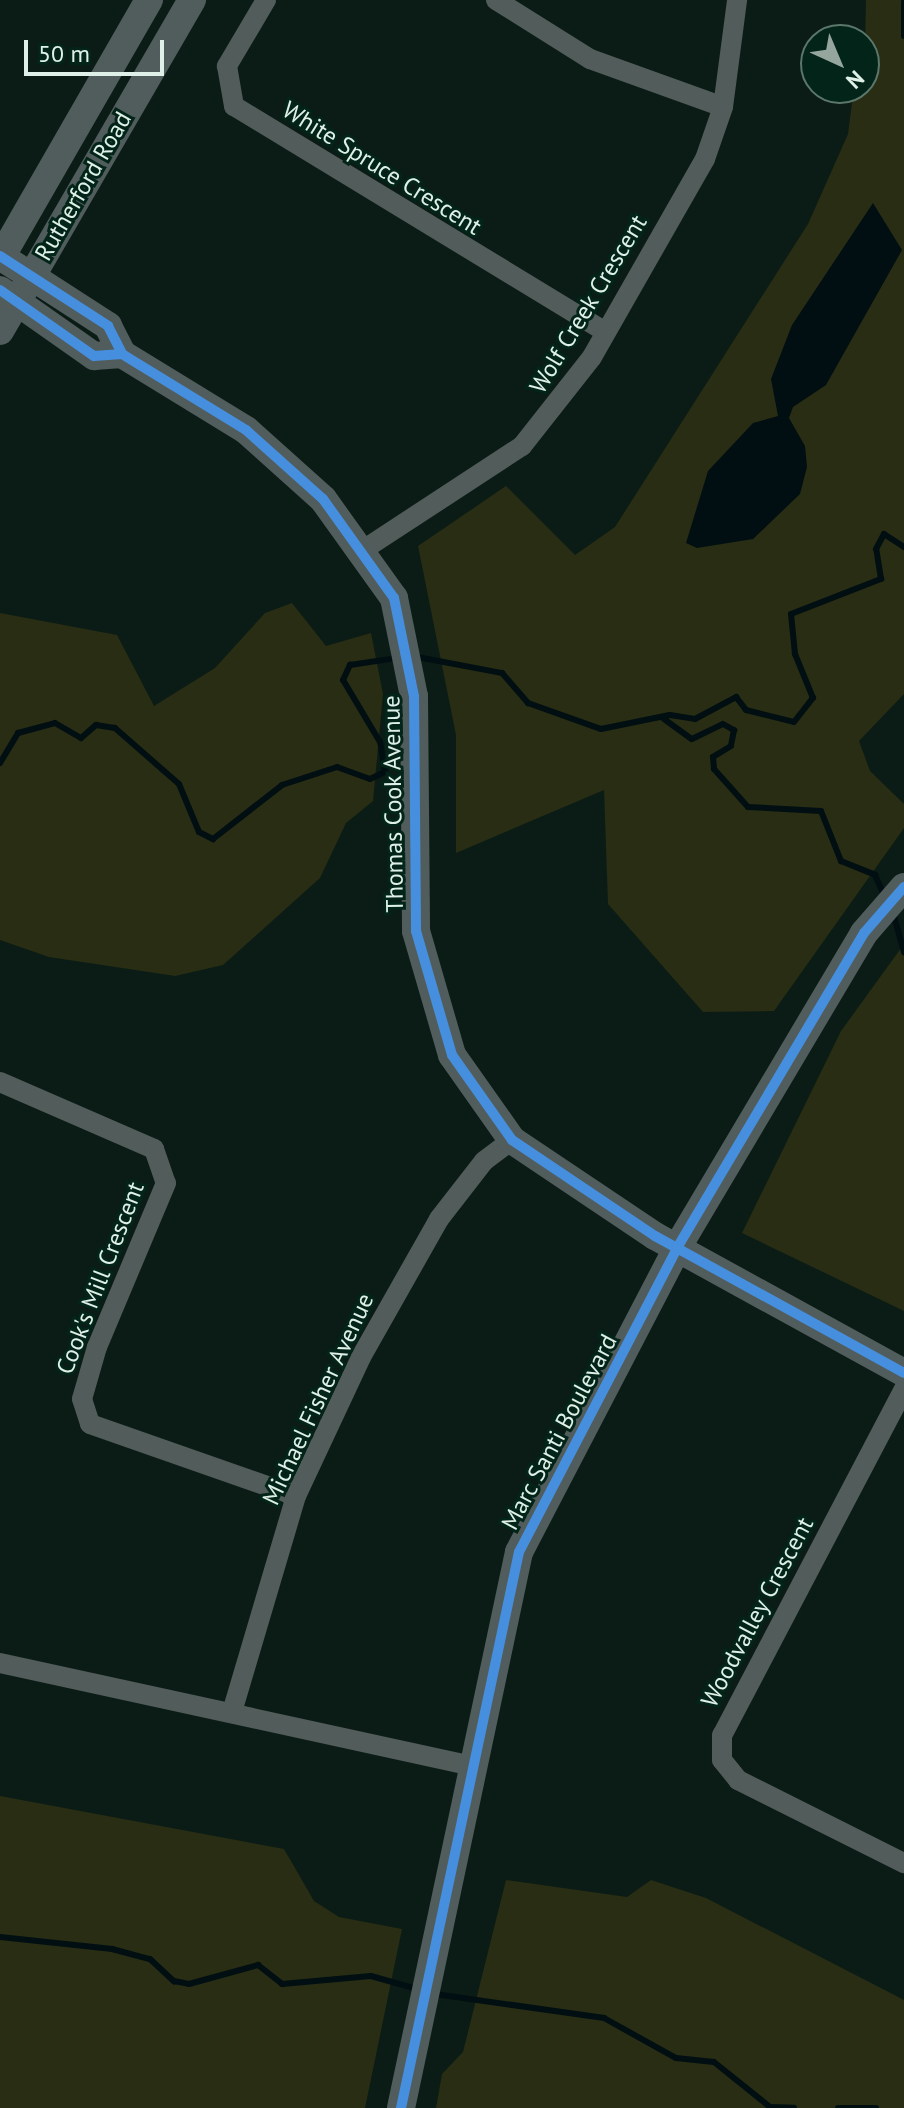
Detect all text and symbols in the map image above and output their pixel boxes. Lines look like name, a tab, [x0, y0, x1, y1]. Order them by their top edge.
scale bar	[28, 24, 168, 74]
north arrow	[800, 24, 880, 104]
text: 50 m	[38, 38, 90, 69]
text: N	[840, 65, 870, 95]
street label: White Spruce Crescent	[277, 95, 487, 241]
street label: Rutherford Road	[29, 106, 137, 266]
street label: Wolf Creek Crescent	[523, 209, 653, 399]
street label: Thomas Cook Avenue	[377, 694, 409, 914]
street label: Cook's Mill Crescent	[50, 1178, 150, 1378]
street label: Michael Fisher Avenue	[256, 1288, 380, 1510]
street label: Marc Santi Boulevard	[495, 1329, 623, 1535]
street label: Woodvalley Crescent	[695, 1512, 819, 1712]

